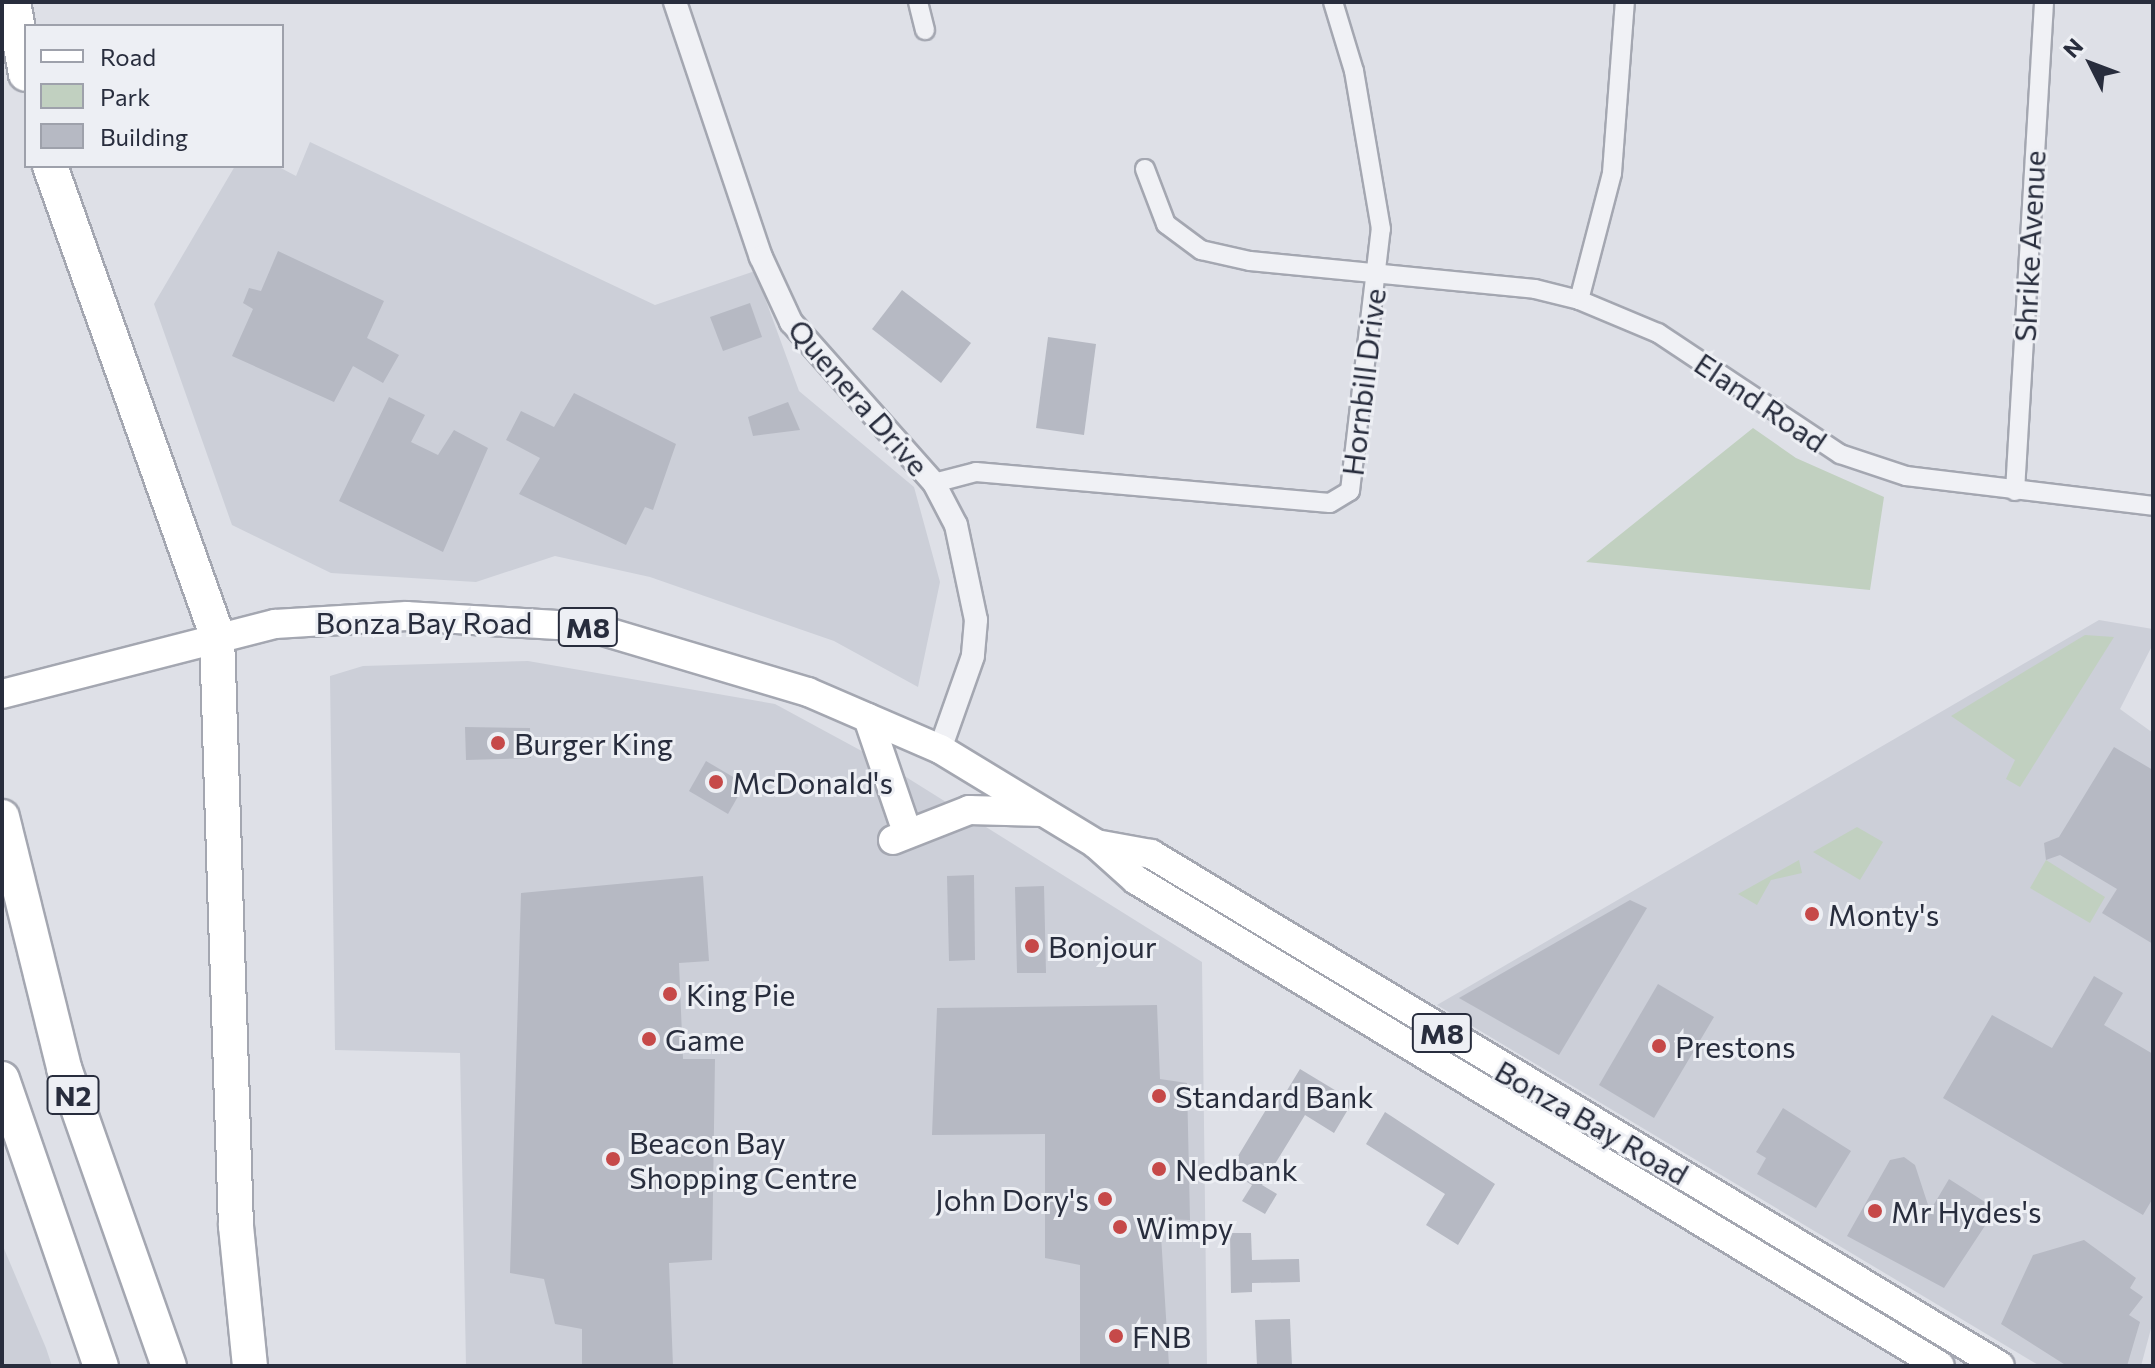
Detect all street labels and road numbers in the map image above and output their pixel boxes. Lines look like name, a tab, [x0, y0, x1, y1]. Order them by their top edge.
street label: Shrike Avenue	[2006, 149, 2052, 343]
street label: Hornbill Drive	[1334, 286, 1392, 478]
street label: Quenera Drive	[781, 311, 937, 483]
street label: Eland Road	[1688, 345, 1834, 459]
road number: M8	[556, 603, 620, 651]
street label: Bonza Bay Road	[316, 604, 532, 640]
road number: M8	[1410, 1009, 1474, 1057]
street label: Bonza Bay Road	[1489, 1052, 1695, 1192]
road number: N2	[45, 1071, 101, 1119]

